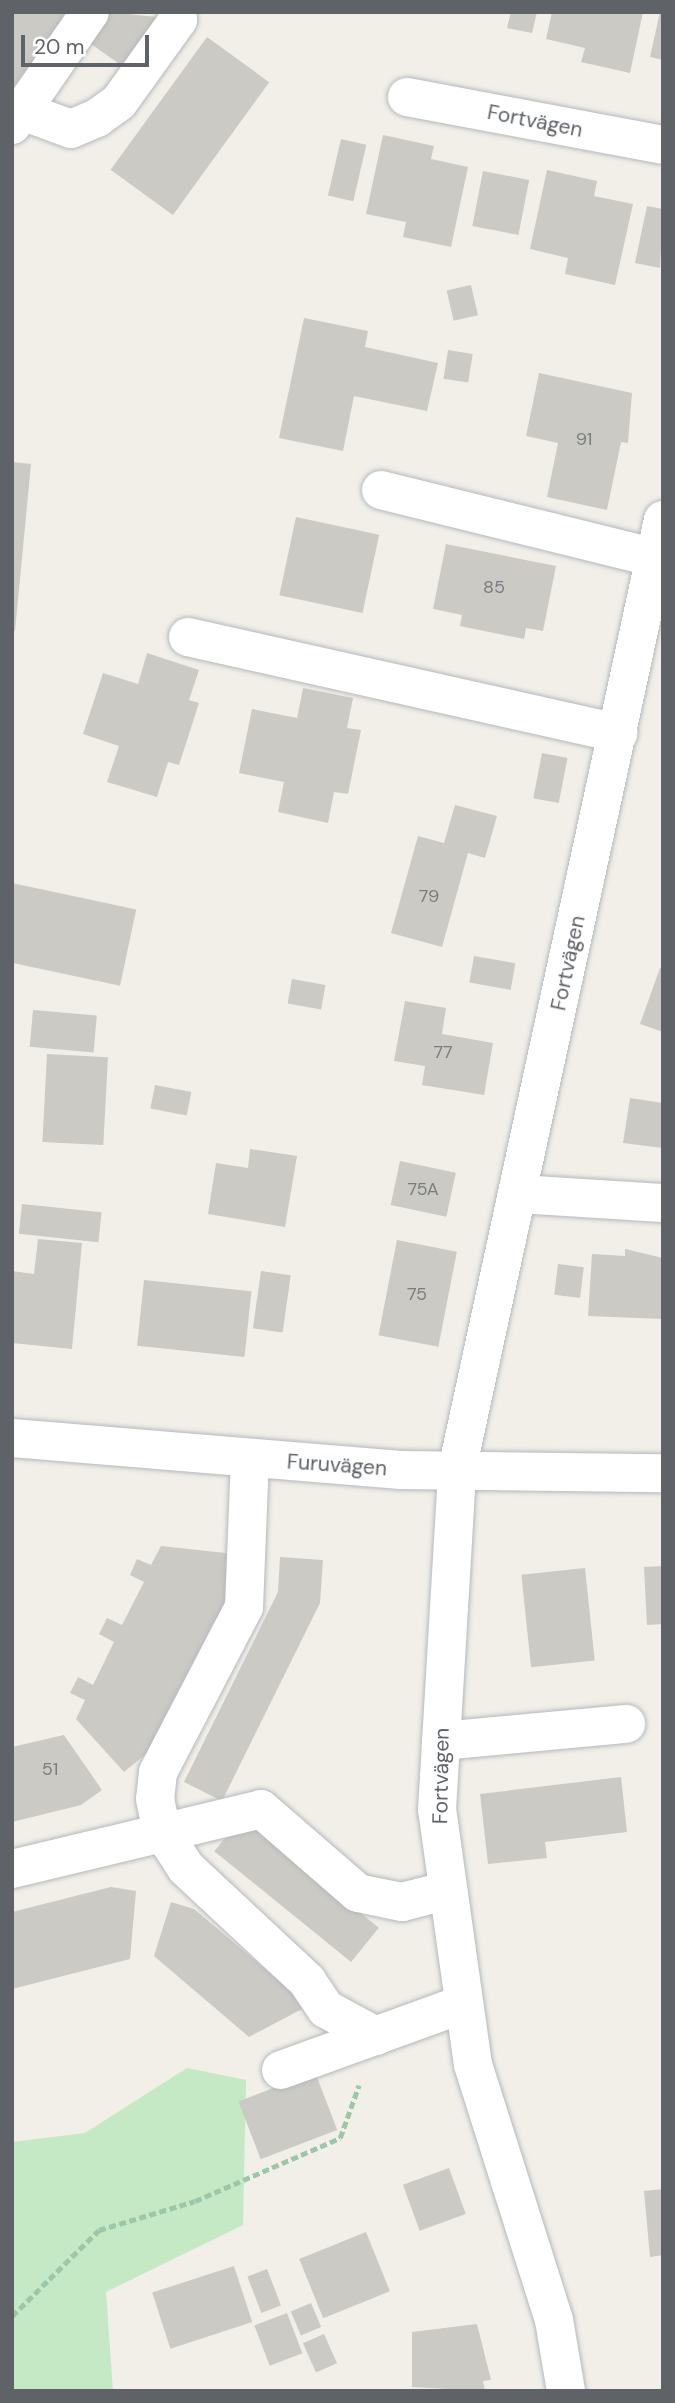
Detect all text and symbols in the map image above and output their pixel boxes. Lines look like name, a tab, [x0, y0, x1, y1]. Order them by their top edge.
scale bar	[24, 21, 152, 65]
text: 20 m	[34, 33, 85, 61]
street label: Fortvägen	[485, 99, 585, 143]
house number: 91	[576, 428, 592, 450]
house number: 85	[483, 576, 505, 598]
house number: 79	[419, 885, 439, 907]
street label: Fortvägen	[546, 913, 590, 1013]
house number: 77	[433, 1041, 453, 1063]
house number: 75A	[407, 1178, 439, 1200]
house number: 75	[407, 1283, 427, 1305]
street label: Furuvägen	[286, 1449, 388, 1481]
street label: Fortvägen	[428, 1728, 454, 1824]
house number: 51	[42, 1758, 58, 1780]

